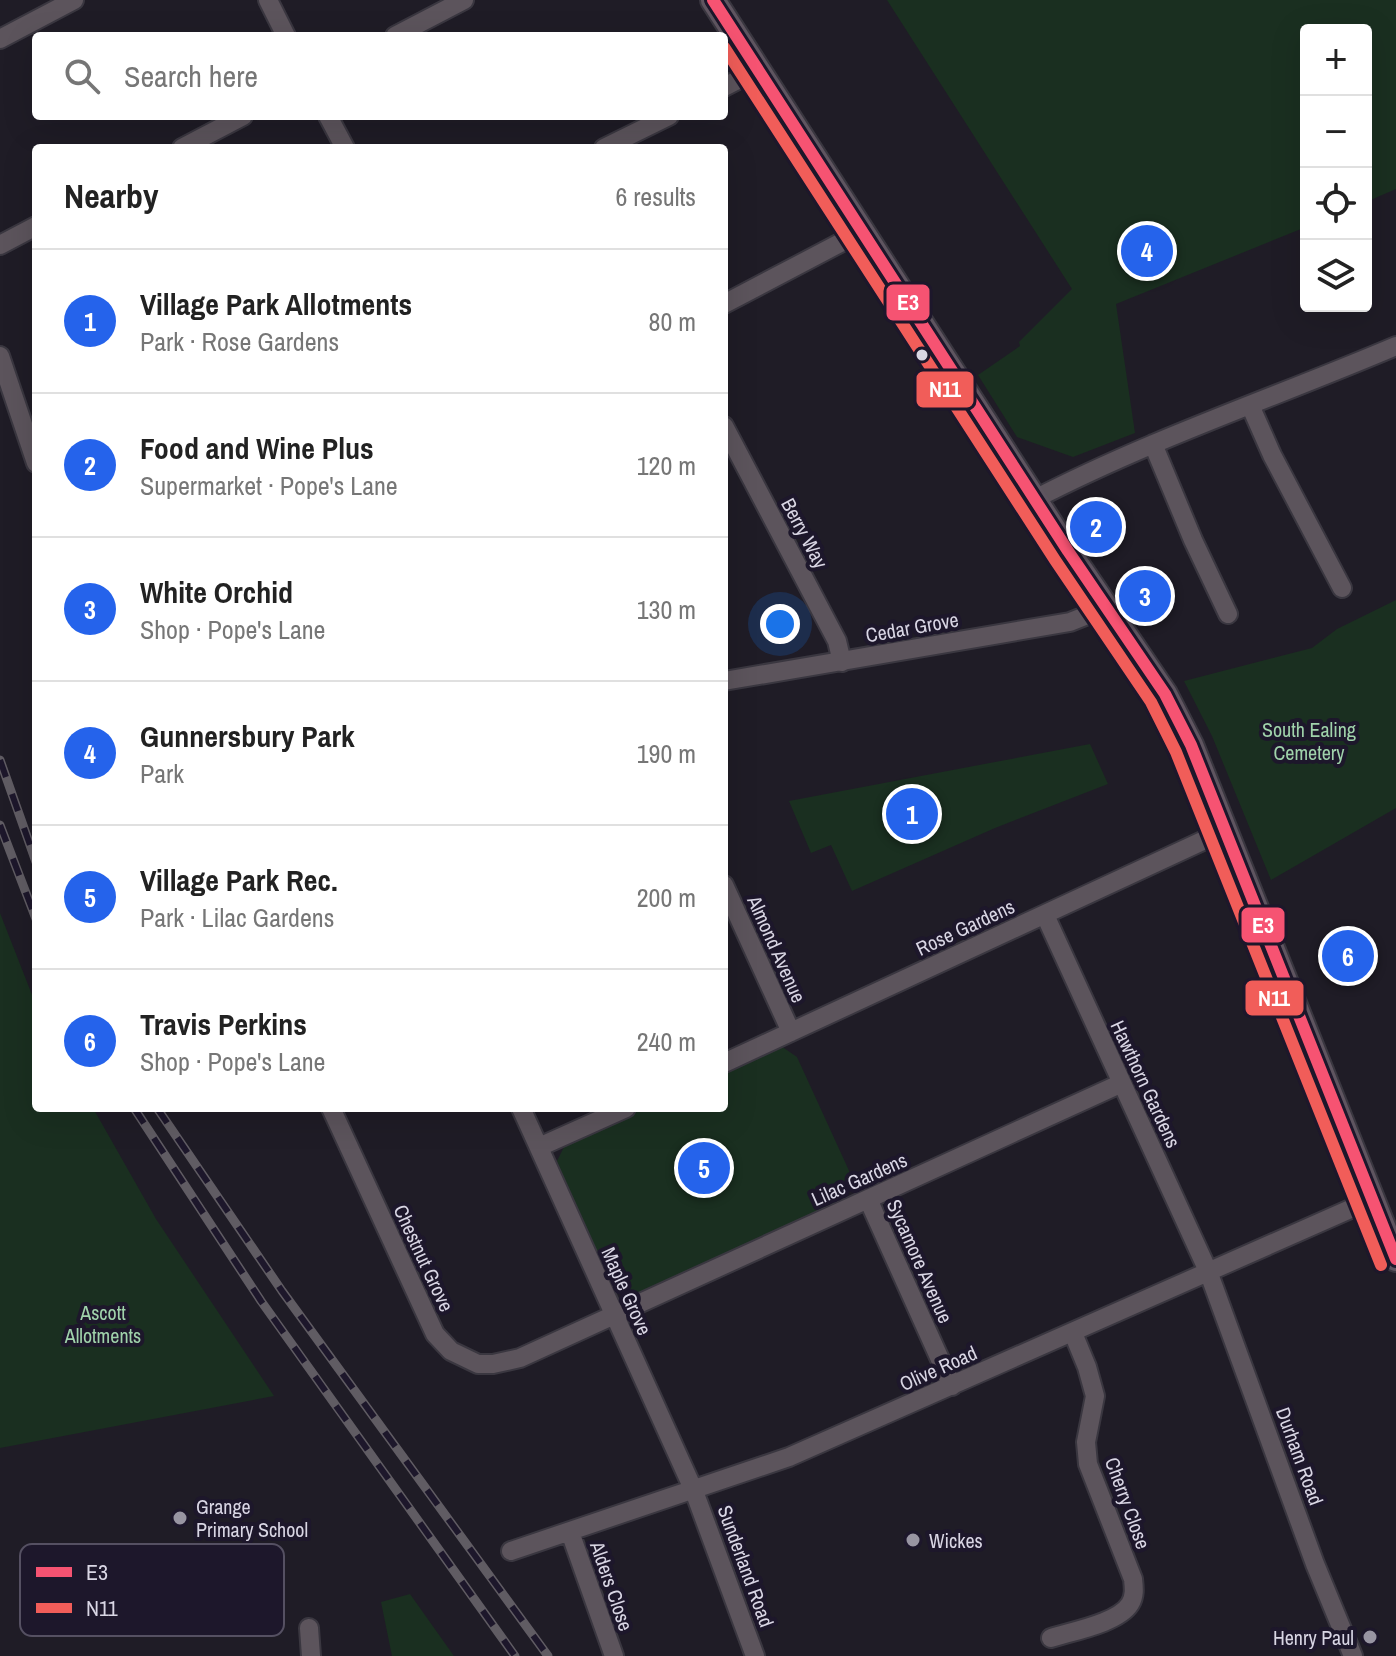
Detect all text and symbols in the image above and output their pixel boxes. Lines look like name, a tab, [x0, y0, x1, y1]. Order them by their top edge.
map controls	[1300, 24, 1372, 312]
button: +	[1300, 24, 1372, 96]
search box	[32, 32, 728, 120]
icon: search	[60, 54, 104, 98]
text: Search here	[124, 56, 258, 96]
button: −	[1300, 96, 1372, 168]
button: locate	[1300, 168, 1372, 240]
text: Nearby	[64, 173, 159, 219]
text: 6 results	[615, 179, 696, 214]
pin: 4	[1121, 221, 1173, 281]
button: layers	[1300, 240, 1372, 312]
line badge: E3	[885, 283, 931, 322]
text: Village Park Allotments	[140, 284, 412, 324]
text: E3	[897, 287, 919, 317]
text: 1	[84, 304, 96, 339]
text: 80 m	[649, 304, 696, 339]
text: Park · Rose Gardens	[140, 324, 339, 359]
unlabelled marker	[914, 347, 930, 363]
line badge: N11	[915, 370, 975, 409]
text: N11	[929, 374, 962, 404]
text: Food and Wine Plus	[140, 428, 374, 468]
text: 2	[84, 448, 96, 483]
text: 120 m	[637, 448, 696, 483]
text: Supermarket · Pope's Lane	[140, 468, 398, 503]
street label: Berry Way	[775, 493, 835, 574]
pin: 2	[1070, 497, 1122, 557]
pin: 3	[1119, 566, 1171, 626]
text: White Orchid	[140, 572, 293, 612]
text: 3	[84, 592, 96, 627]
text: 130 m	[637, 592, 696, 627]
your location	[760, 604, 800, 644]
street label: Cedar Grove	[863, 606, 961, 648]
text: Shop · Pope's Lane	[140, 612, 325, 647]
text: Gunnersbury Park	[140, 716, 355, 756]
park label: South Ealing Cemetery	[1262, 716, 1356, 766]
text: 4	[84, 736, 96, 771]
text: 190 m	[637, 736, 696, 771]
text: Park	[140, 756, 184, 791]
pin: 1	[886, 784, 938, 844]
text: Village Park Rec.	[140, 860, 338, 900]
text: 5	[84, 880, 96, 915]
text: 200 m	[637, 880, 696, 915]
street label: Almond Avenue	[741, 890, 813, 1007]
street label: Rose Gardens	[911, 892, 1019, 962]
text: Park · Lilac Gardens	[140, 900, 334, 935]
line badge: E3	[1240, 906, 1286, 944]
text: E3	[1252, 910, 1274, 940]
pin: 6	[1322, 926, 1374, 986]
line badge: N11	[1244, 979, 1305, 1017]
text: N11	[1258, 983, 1291, 1013]
text: Travis Perkins	[140, 1004, 307, 1044]
street label: Hawthorn Gardens	[1105, 1016, 1187, 1152]
text: 6	[84, 1024, 96, 1059]
text: 240 m	[637, 1024, 696, 1059]
text: Shop · Pope's Lane	[140, 1044, 325, 1079]
pin: 5	[678, 1138, 730, 1198]
street label: Lilac Gardens	[807, 1146, 911, 1212]
street label: Sycamore Avenue	[881, 1195, 959, 1327]
street label: Chestnut Grove	[387, 1200, 461, 1316]
street label: Maple Grove	[596, 1243, 658, 1339]
park label: Ascott Allotments	[64, 1299, 141, 1349]
street label: Olive Road	[895, 1339, 981, 1397]
street label: Durham Road	[1270, 1403, 1330, 1509]
street label: Cherry Close	[1099, 1453, 1157, 1553]
place label: Grange Primary School	[196, 1493, 308, 1543]
street label: Sunderland Road	[711, 1501, 781, 1631]
marker: Grange Primary School	[171, 1509, 189, 1527]
place label: Wickes	[929, 1527, 983, 1554]
marker: Wickes	[904, 1531, 922, 1549]
street label: Alders Close	[584, 1537, 640, 1634]
legend	[20, 1544, 284, 1636]
text: E3	[86, 1557, 108, 1587]
text: N11	[86, 1593, 118, 1623]
place label: Henry Paul	[1273, 1624, 1354, 1651]
marker: Henry Paul	[1361, 1628, 1379, 1646]

